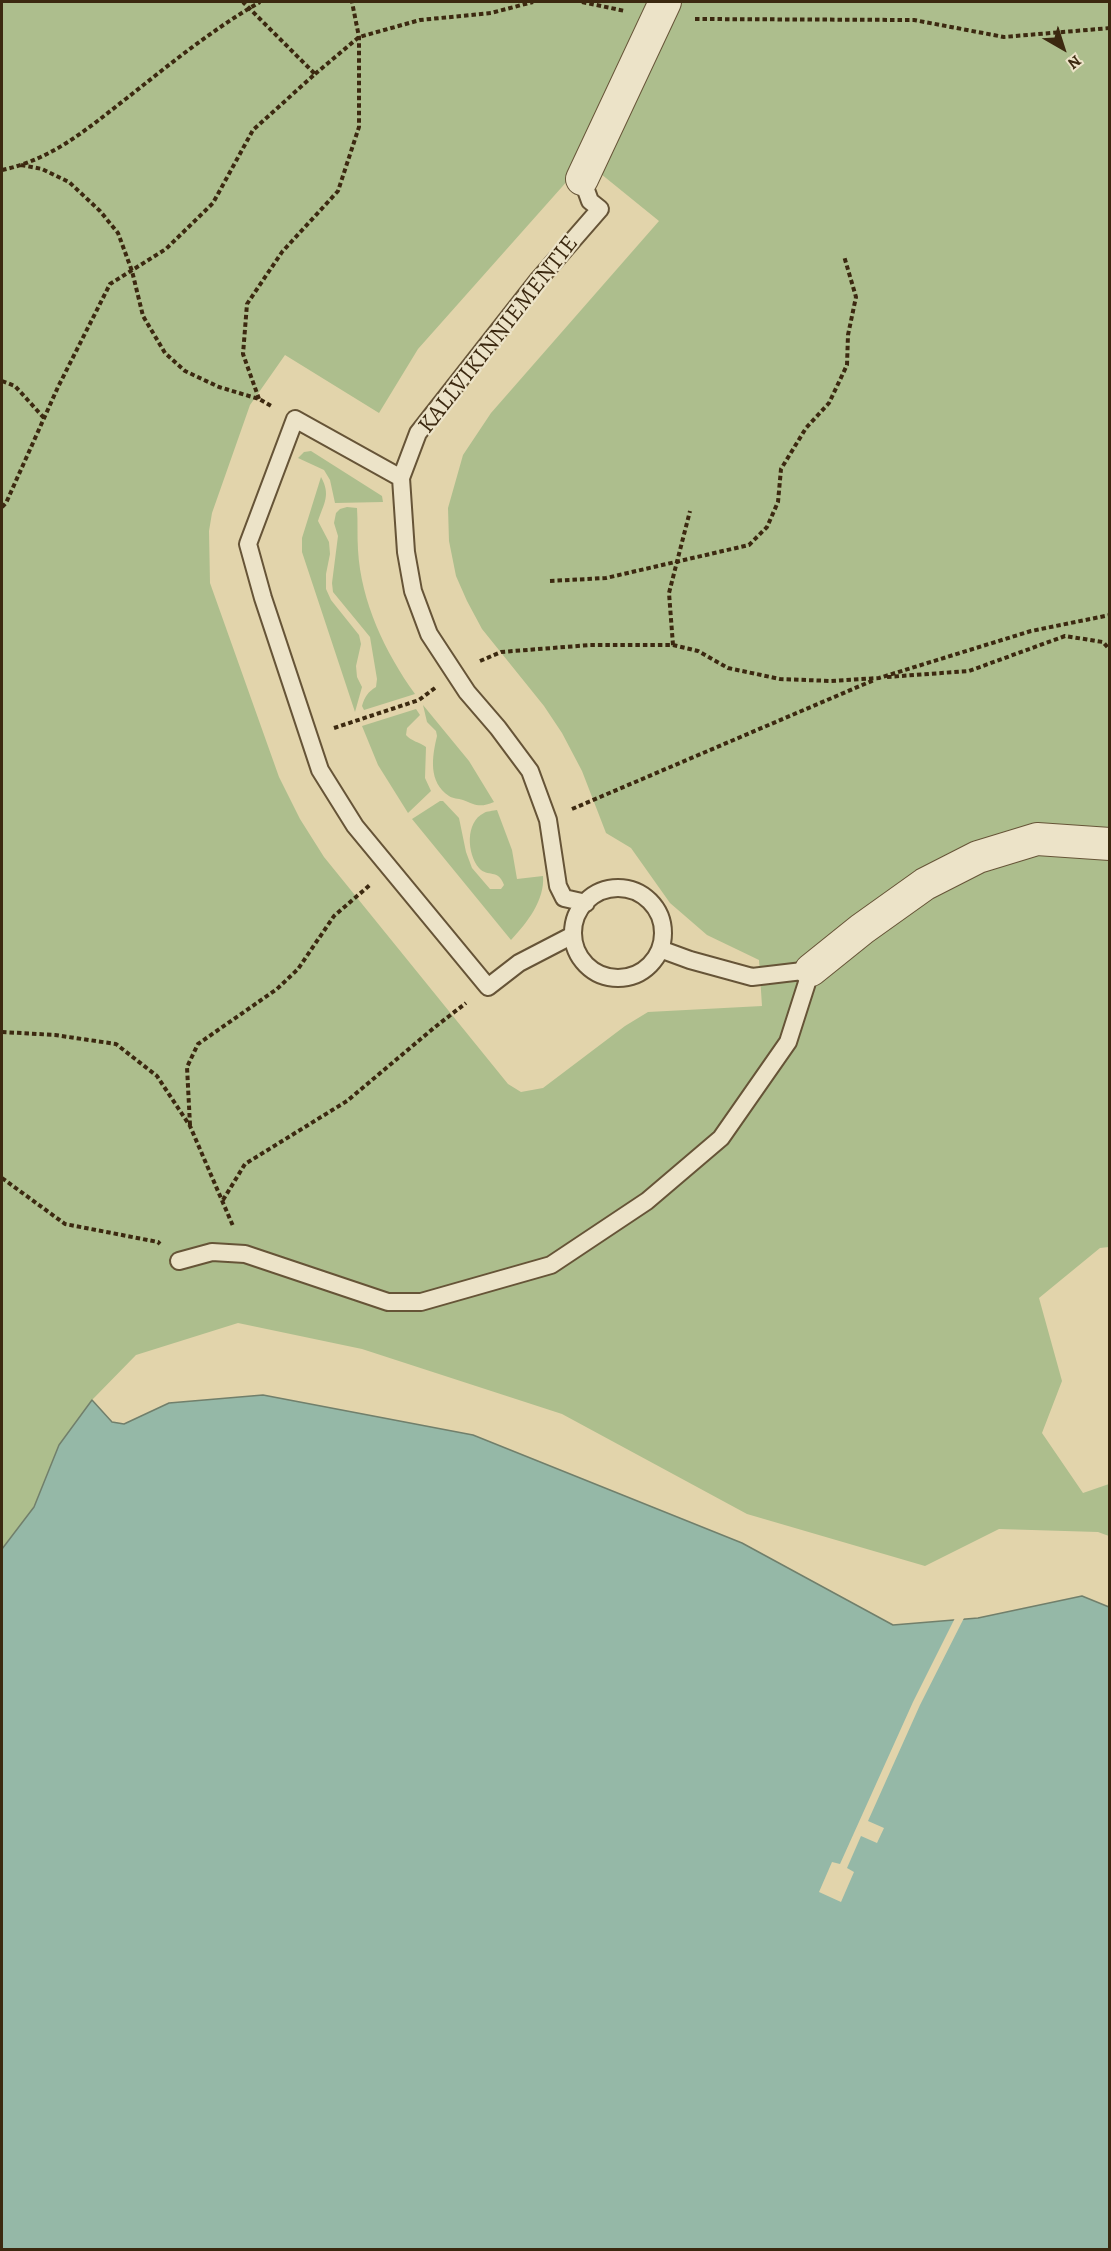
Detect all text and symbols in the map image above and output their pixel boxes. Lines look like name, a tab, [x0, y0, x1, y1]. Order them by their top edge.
north arrow	[1033, 18, 1093, 78]
text: N	[1063, 50, 1086, 74]
street label: KALLVIKINNIEMENTIE	[413, 230, 585, 440]

